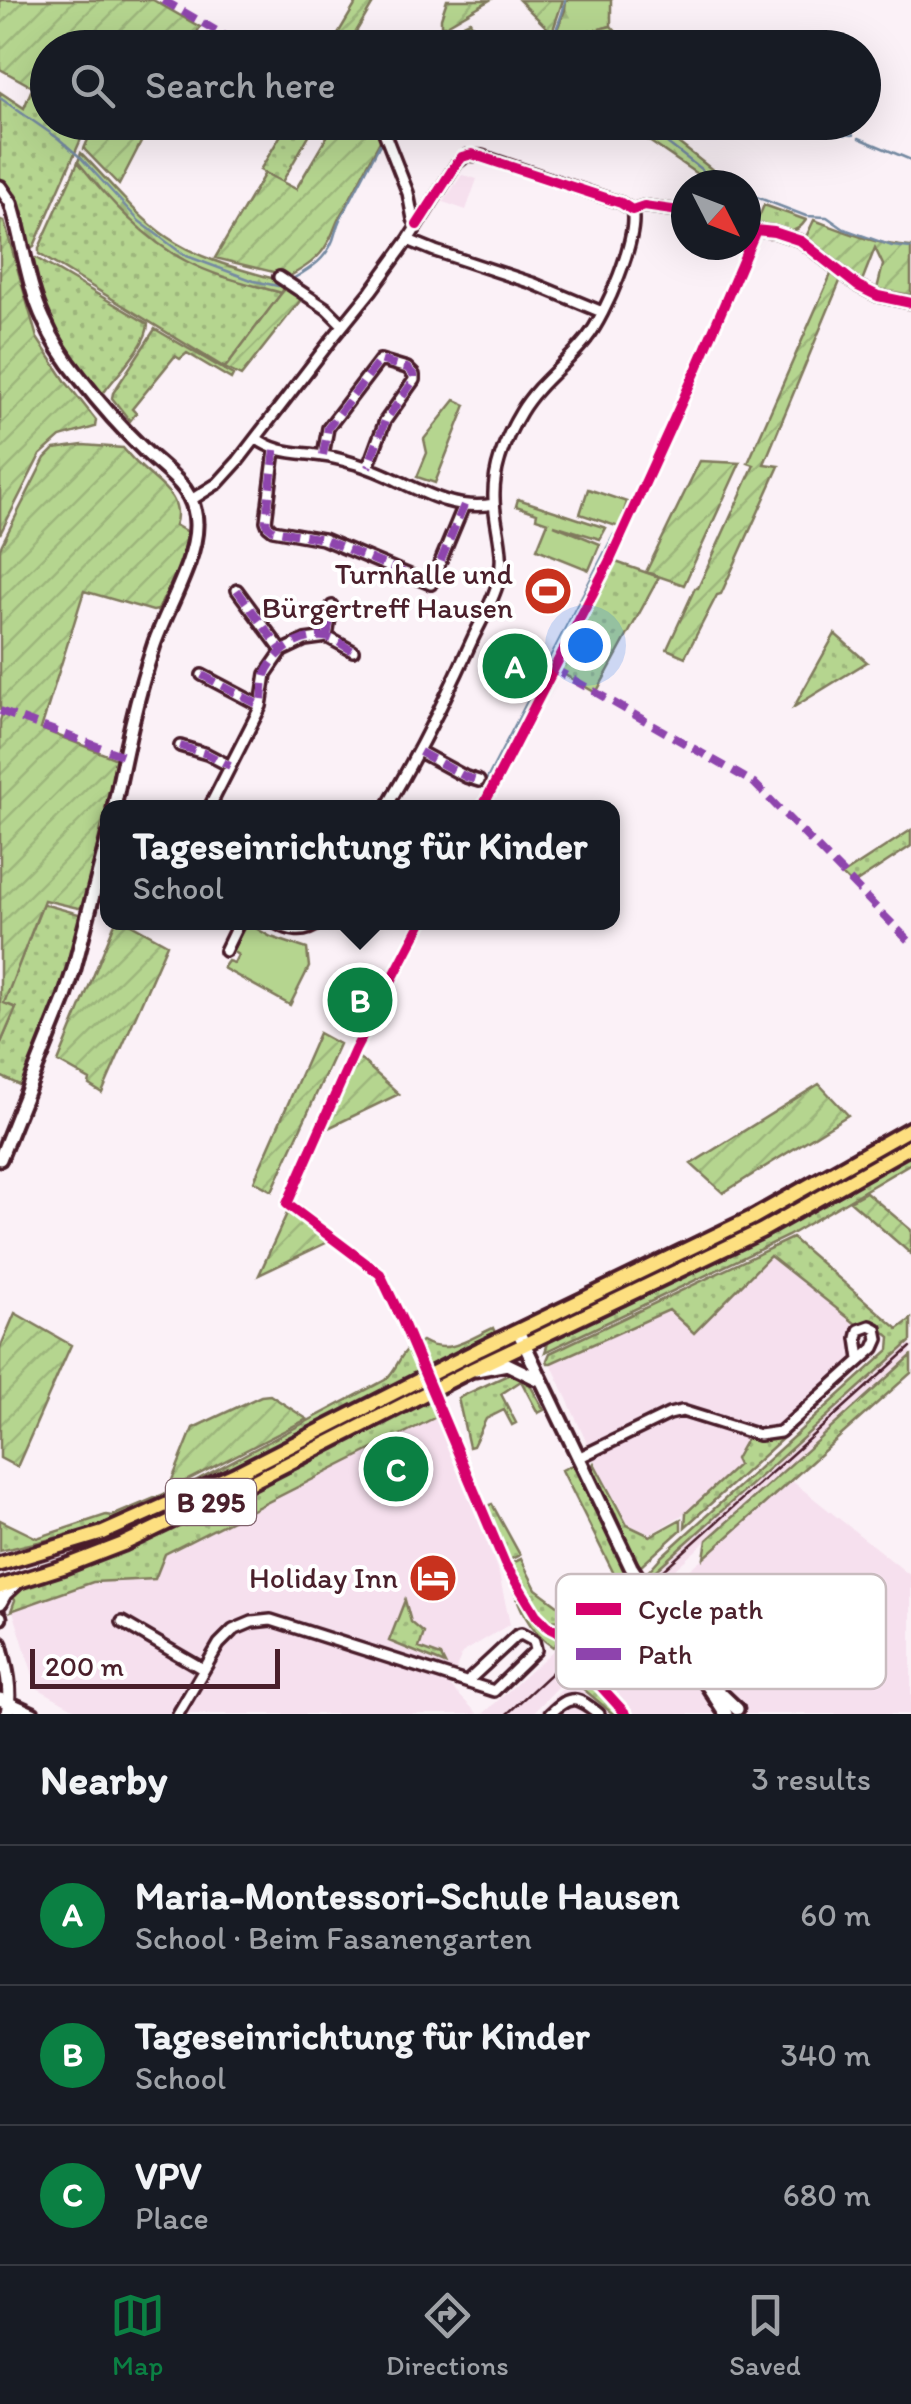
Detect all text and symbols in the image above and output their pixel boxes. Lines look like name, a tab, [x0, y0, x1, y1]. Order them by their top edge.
search box	[30, 30, 881, 140]
icon: search	[65, 58, 120, 113]
text: Search here	[145, 62, 336, 108]
north arrow	[671, 170, 761, 260]
place label: Turnhalle und Bürgertreff Hausen	[262, 555, 513, 626]
sports icon: Turnhalle und Bürgertreff Hausen	[522, 565, 574, 617]
your location	[560, 620, 611, 671]
pin: A	[482, 628, 548, 704]
popup	[100, 800, 620, 930]
text: Tageseinrichtung für Kinder	[133, 823, 587, 869]
text: School	[133, 869, 224, 907]
pin: B	[328, 962, 392, 1038]
pin: C	[364, 1432, 428, 1506]
road number: B 295	[166, 1479, 256, 1525]
hotel icon: Holiday Inn	[407, 1552, 459, 1604]
place label: Holiday Inn	[249, 1559, 398, 1596]
legend	[556, 1574, 886, 1689]
text: Cycle path	[638, 1592, 763, 1626]
text: Path	[638, 1637, 692, 1671]
scale bar	[30, 1644, 280, 1688]
text: 200 m	[45, 1649, 124, 1683]
text: Nearby	[40, 1754, 167, 1805]
text: 3 results	[751, 1760, 871, 1798]
text: Maria-Montessori-Schule Hausen	[135, 1873, 680, 1919]
text: A	[62, 1896, 83, 1934]
text: 60 m	[800, 1896, 871, 1934]
text: School · Beim Fasanengarten	[135, 1919, 532, 1957]
text: Tageseinrichtung für Kinder	[135, 2013, 590, 2059]
text: B	[62, 2036, 83, 2074]
text: 340 m	[781, 2036, 871, 2074]
text: School	[135, 2059, 226, 2097]
text: VPV	[135, 2153, 201, 2199]
text: C	[62, 2176, 83, 2214]
text: 680 m	[783, 2176, 871, 2214]
text: Place	[135, 2199, 209, 2237]
tab: Map	[110, 2288, 165, 2382]
tab: Directions	[386, 2288, 509, 2382]
tab: Saved	[729, 2288, 801, 2382]

